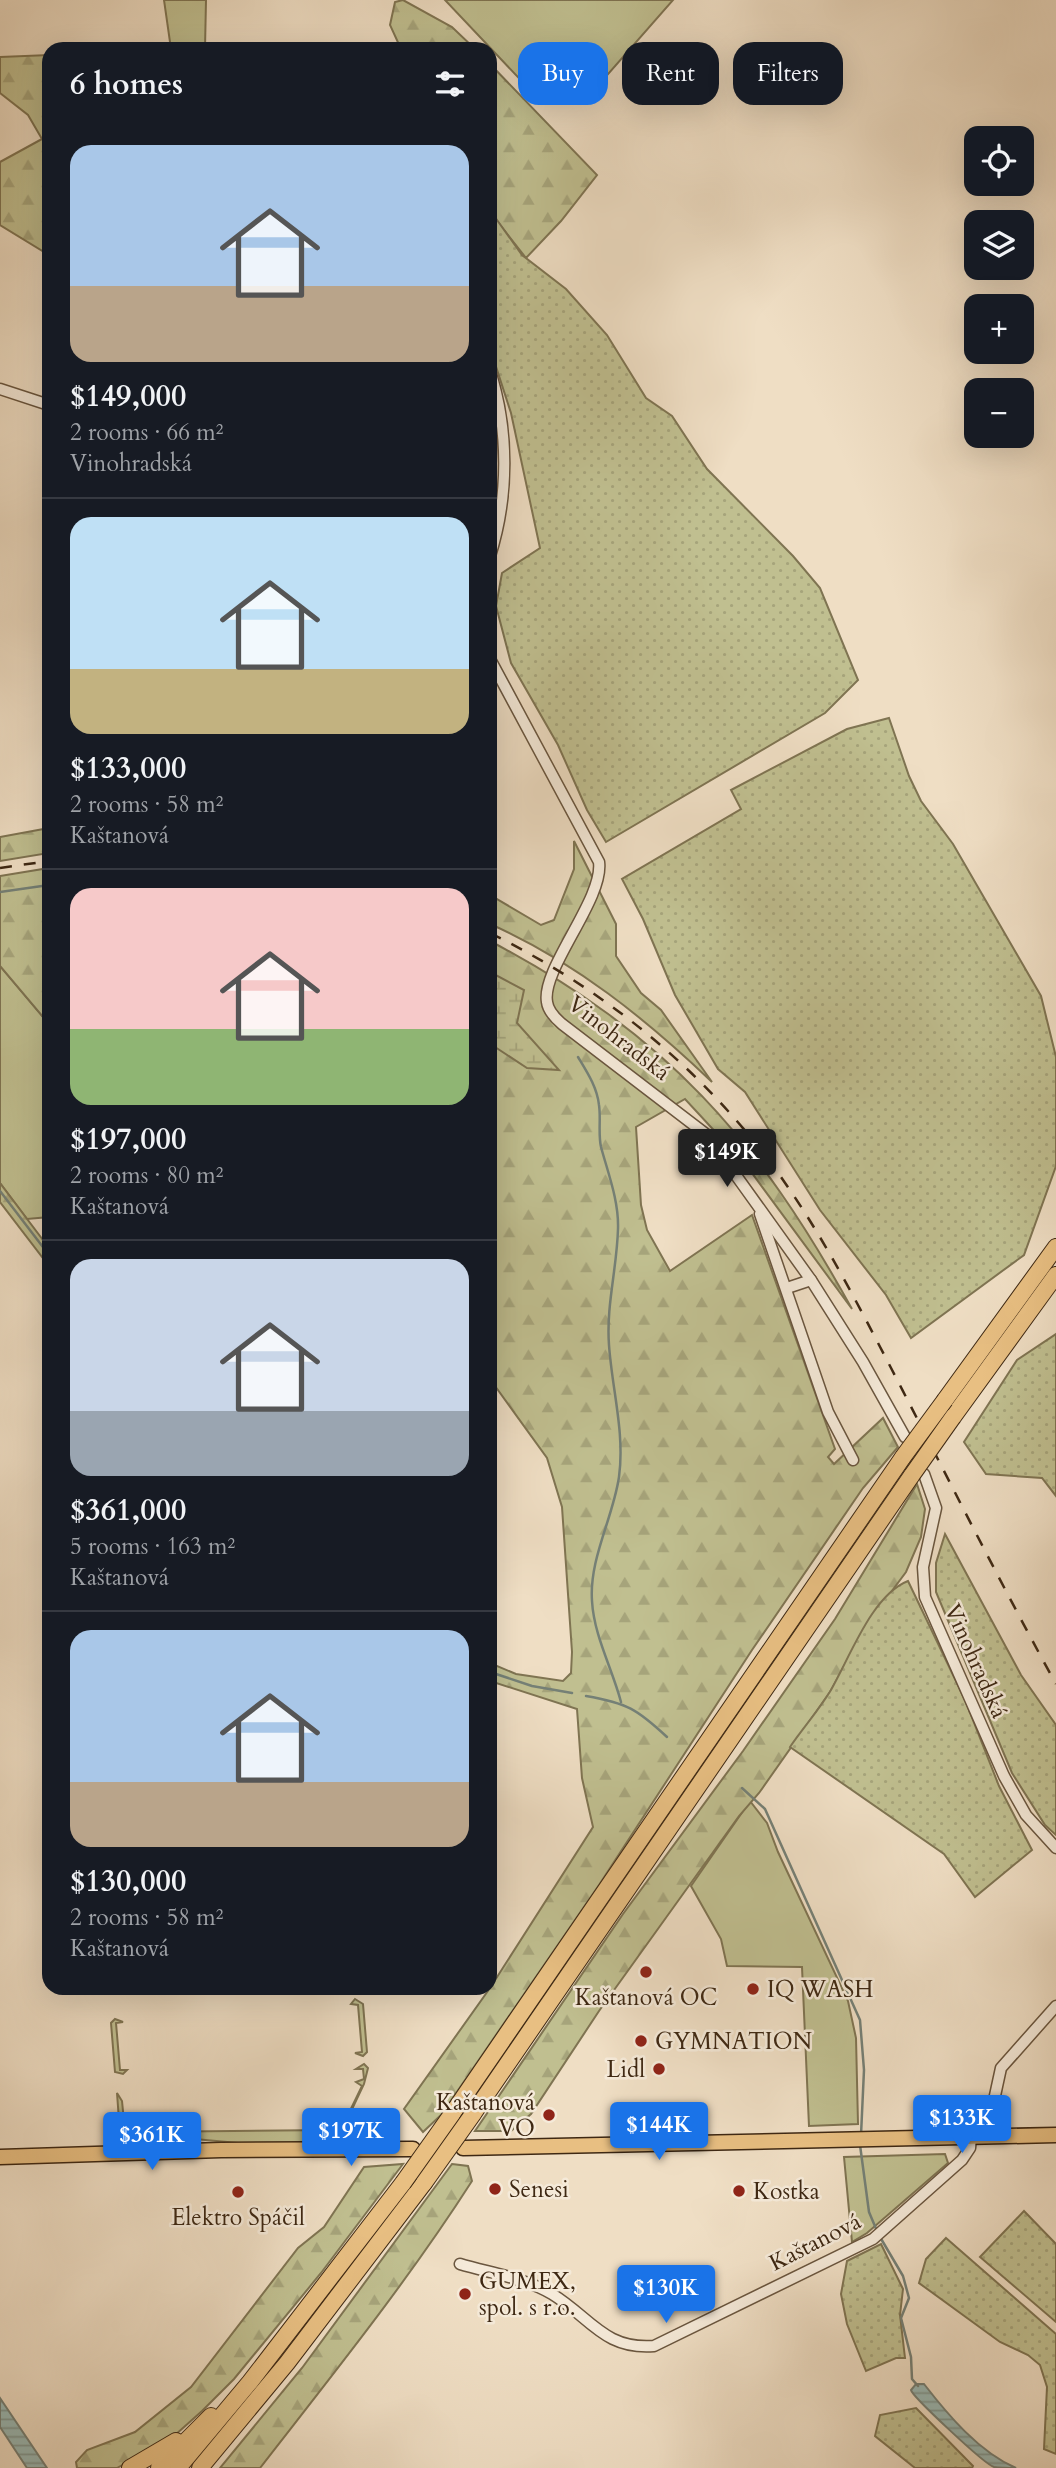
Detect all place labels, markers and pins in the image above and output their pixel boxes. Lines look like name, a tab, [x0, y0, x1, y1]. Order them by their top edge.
pin: $149K	[678, 1130, 776, 1189]
marker: Kaštanová OC	[638, 1964, 654, 1980]
place label: IQ WASH	[767, 1974, 873, 2005]
marker: IQ WASH	[745, 1981, 761, 1997]
place label: Kaštanová OC	[575, 1982, 717, 2013]
place label: GYMNATION	[655, 2026, 813, 2057]
marker: GYMNATION	[633, 2033, 649, 2049]
place label: Lidl	[607, 2054, 645, 2085]
marker: Lidl	[651, 2061, 667, 2077]
place label: Kaštanová VO	[436, 2087, 535, 2144]
pin: $133K	[913, 2096, 1011, 2155]
pin: $144K	[610, 2102, 708, 2162]
marker: Kaštanová VO	[541, 2107, 557, 2123]
pin: $197K	[302, 2108, 400, 2168]
pin: $361K	[103, 2112, 201, 2172]
place label: Senesi	[509, 2174, 569, 2205]
place label: Kostka	[753, 2176, 820, 2207]
marker: Senesi	[487, 2181, 503, 2197]
marker: Kostka	[731, 2183, 747, 2199]
marker: Elektro Spáčil	[230, 2184, 246, 2200]
place label: Elektro Spáčil	[171, 2202, 305, 2233]
place label: GUMEX, spol. s r.o.	[479, 2266, 576, 2323]
pin: $130K	[617, 2266, 715, 2325]
marker: GUMEX, spol. s r.o.	[457, 2286, 473, 2302]

